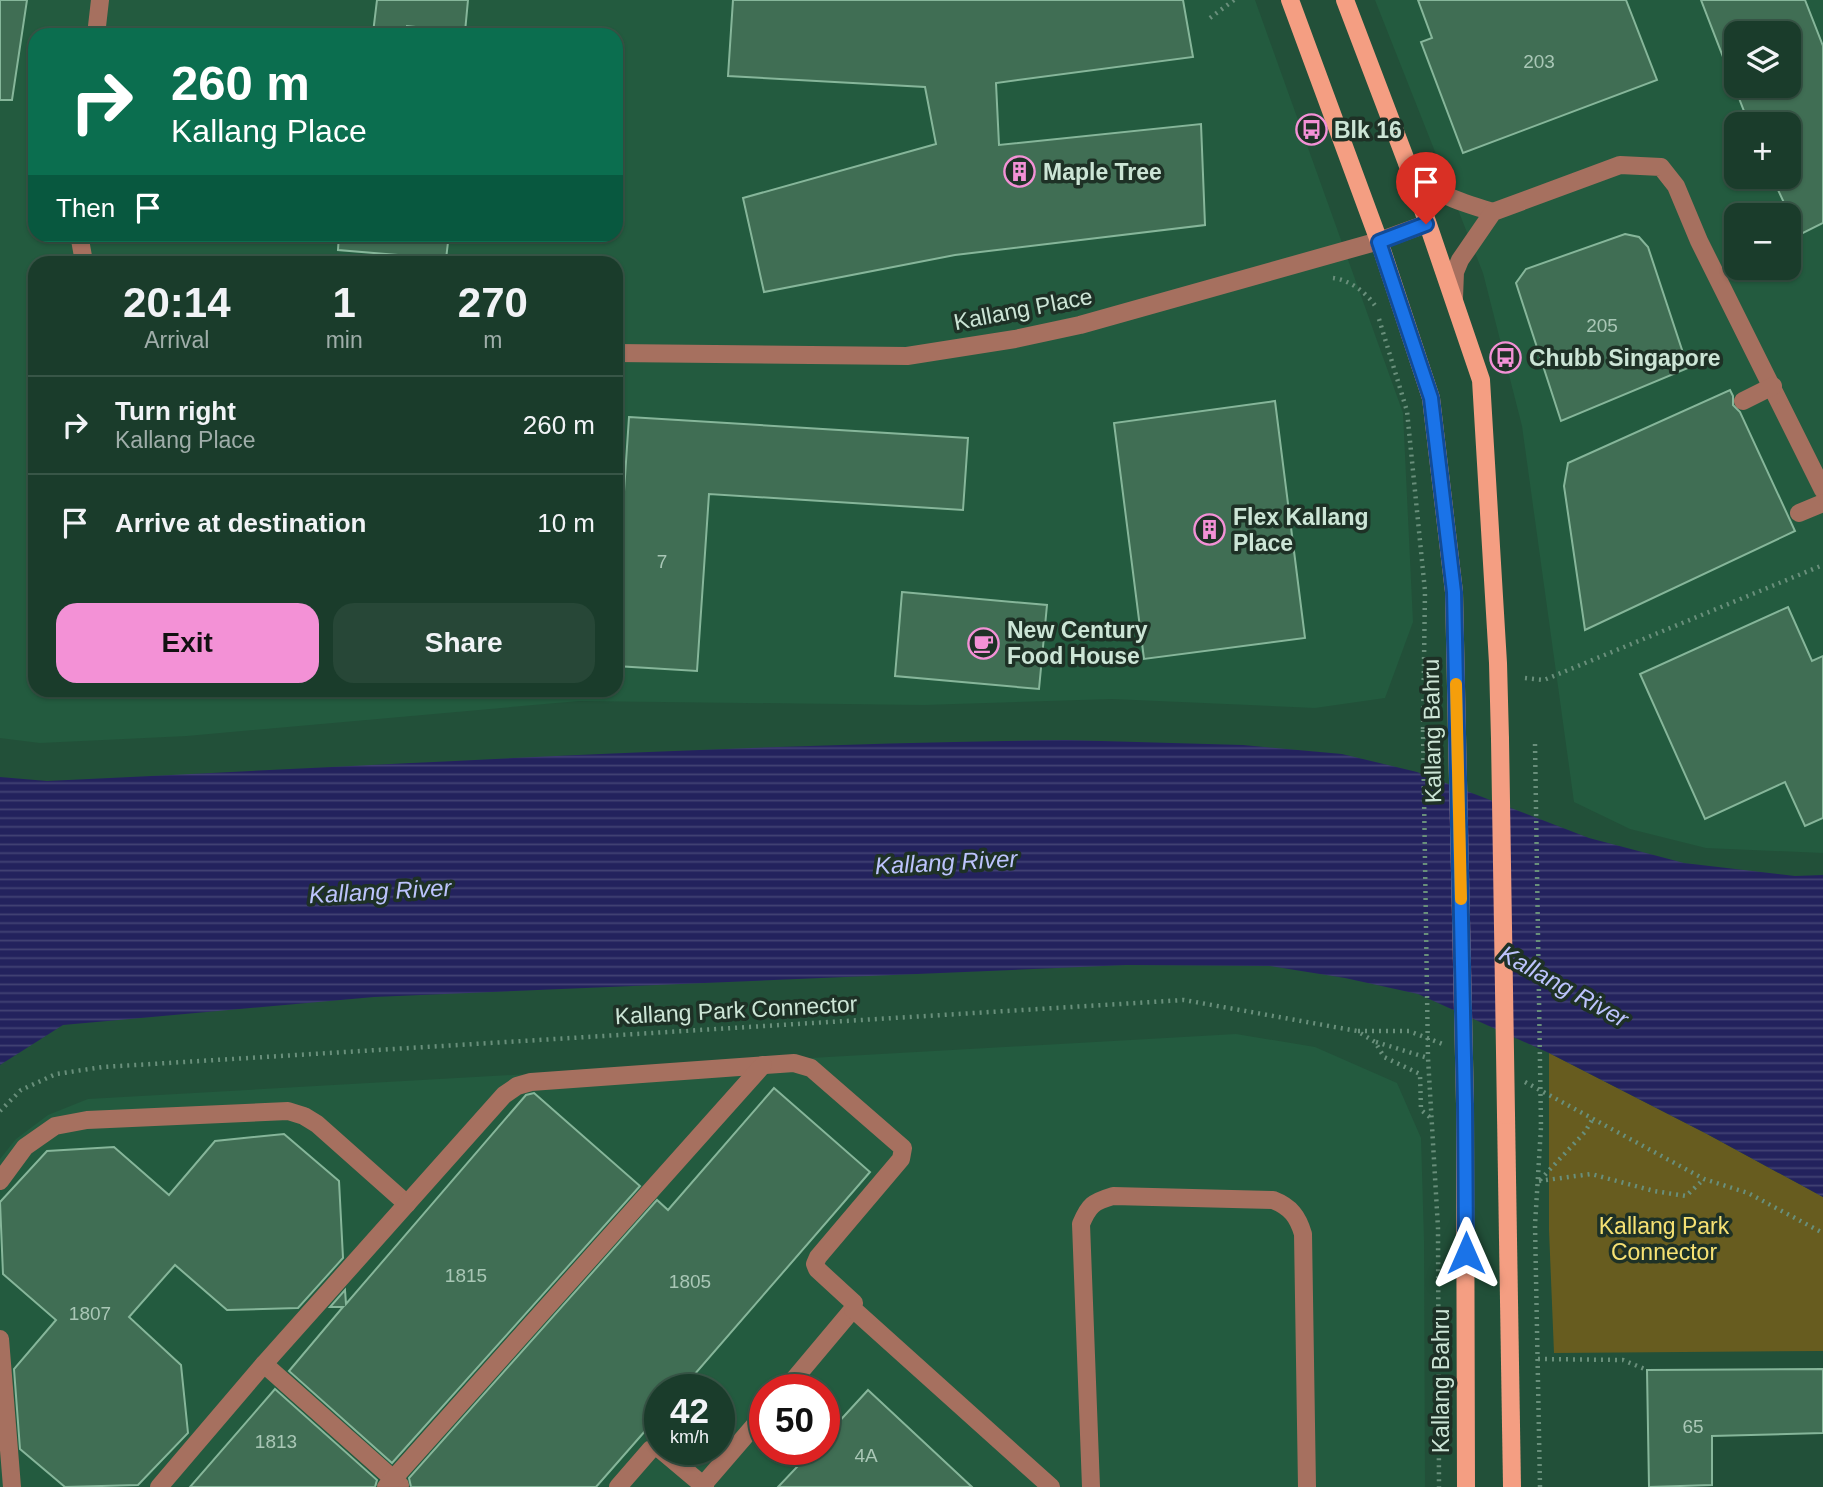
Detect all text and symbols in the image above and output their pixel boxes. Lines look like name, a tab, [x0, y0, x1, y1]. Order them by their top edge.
map controls	[1724, 21, 1801, 280]
button: layers	[1724, 21, 1801, 98]
house number: 203	[1523, 51, 1555, 72]
icon: right	[56, 56, 147, 147]
text: 260 m	[171, 56, 310, 110]
button: +	[1724, 112, 1801, 189]
text: Kallang Place	[171, 113, 367, 149]
bus stop icon: Blk 16	[1294, 113, 1328, 147]
place label: Blk 16	[1334, 117, 1402, 143]
pin	[1396, 152, 1456, 224]
building icon: Maple Tree	[1003, 155, 1037, 189]
place label: Maple Tree	[1043, 159, 1162, 185]
icon: arrive	[1407, 163, 1445, 201]
icon: arrive	[129, 189, 167, 227]
text: Then	[56, 193, 115, 223]
button: −	[1724, 203, 1801, 280]
text: 20:14	[123, 279, 231, 326]
text: 1	[332, 279, 356, 326]
text: 270	[458, 279, 528, 326]
street label: Kallang Place	[951, 283, 1095, 335]
house number: 205	[1586, 315, 1618, 336]
text: Arrival	[144, 327, 209, 353]
text: min	[326, 327, 363, 353]
text: m	[483, 327, 502, 353]
bus stop icon: Chubb Singapore	[1489, 341, 1523, 375]
place label: Chubb Singapore	[1529, 345, 1721, 371]
text: Turn right	[115, 396, 236, 426]
icon: right	[56, 406, 94, 444]
text: 260 m	[523, 410, 595, 440]
text: Kallang Place	[115, 427, 256, 453]
icon: arrive	[56, 504, 94, 542]
place label: Flex Kallang Place	[1233, 504, 1368, 556]
text: Arrive at destination	[115, 508, 366, 538]
text: 10 m	[537, 508, 595, 538]
building icon: Flex Kallang Place	[1193, 513, 1227, 547]
house number: 7	[657, 551, 667, 572]
button: Exit	[56, 603, 319, 683]
button: Share	[333, 603, 595, 683]
place label: New Century Food House	[1007, 617, 1148, 669]
cafe icon: New Century Food House	[967, 626, 1001, 660]
street label: Kallang Bahru	[1418, 659, 1446, 803]
water label: Kallang River	[874, 845, 1019, 879]
water label: Kallang River	[308, 874, 453, 908]
water label: Kallang River	[1495, 940, 1634, 1033]
street label: Kallang Park Connector	[614, 991, 858, 1029]
park label: Kallang Park Connector	[1599, 1213, 1730, 1265]
position arrow	[1429, 1216, 1503, 1290]
house number: 1815	[445, 1265, 487, 1286]
house number: 1805	[669, 1271, 711, 1292]
house number: 1807	[69, 1303, 111, 1324]
street label: Kallang Bahru	[1428, 1309, 1454, 1453]
speed limit sign: 50	[749, 1374, 840, 1465]
text: 42	[670, 1391, 709, 1430]
house number: 65	[1682, 1416, 1704, 1437]
text: km/h	[670, 1427, 709, 1447]
house number: 1813	[255, 1431, 297, 1452]
house number: 4A	[854, 1445, 878, 1466]

